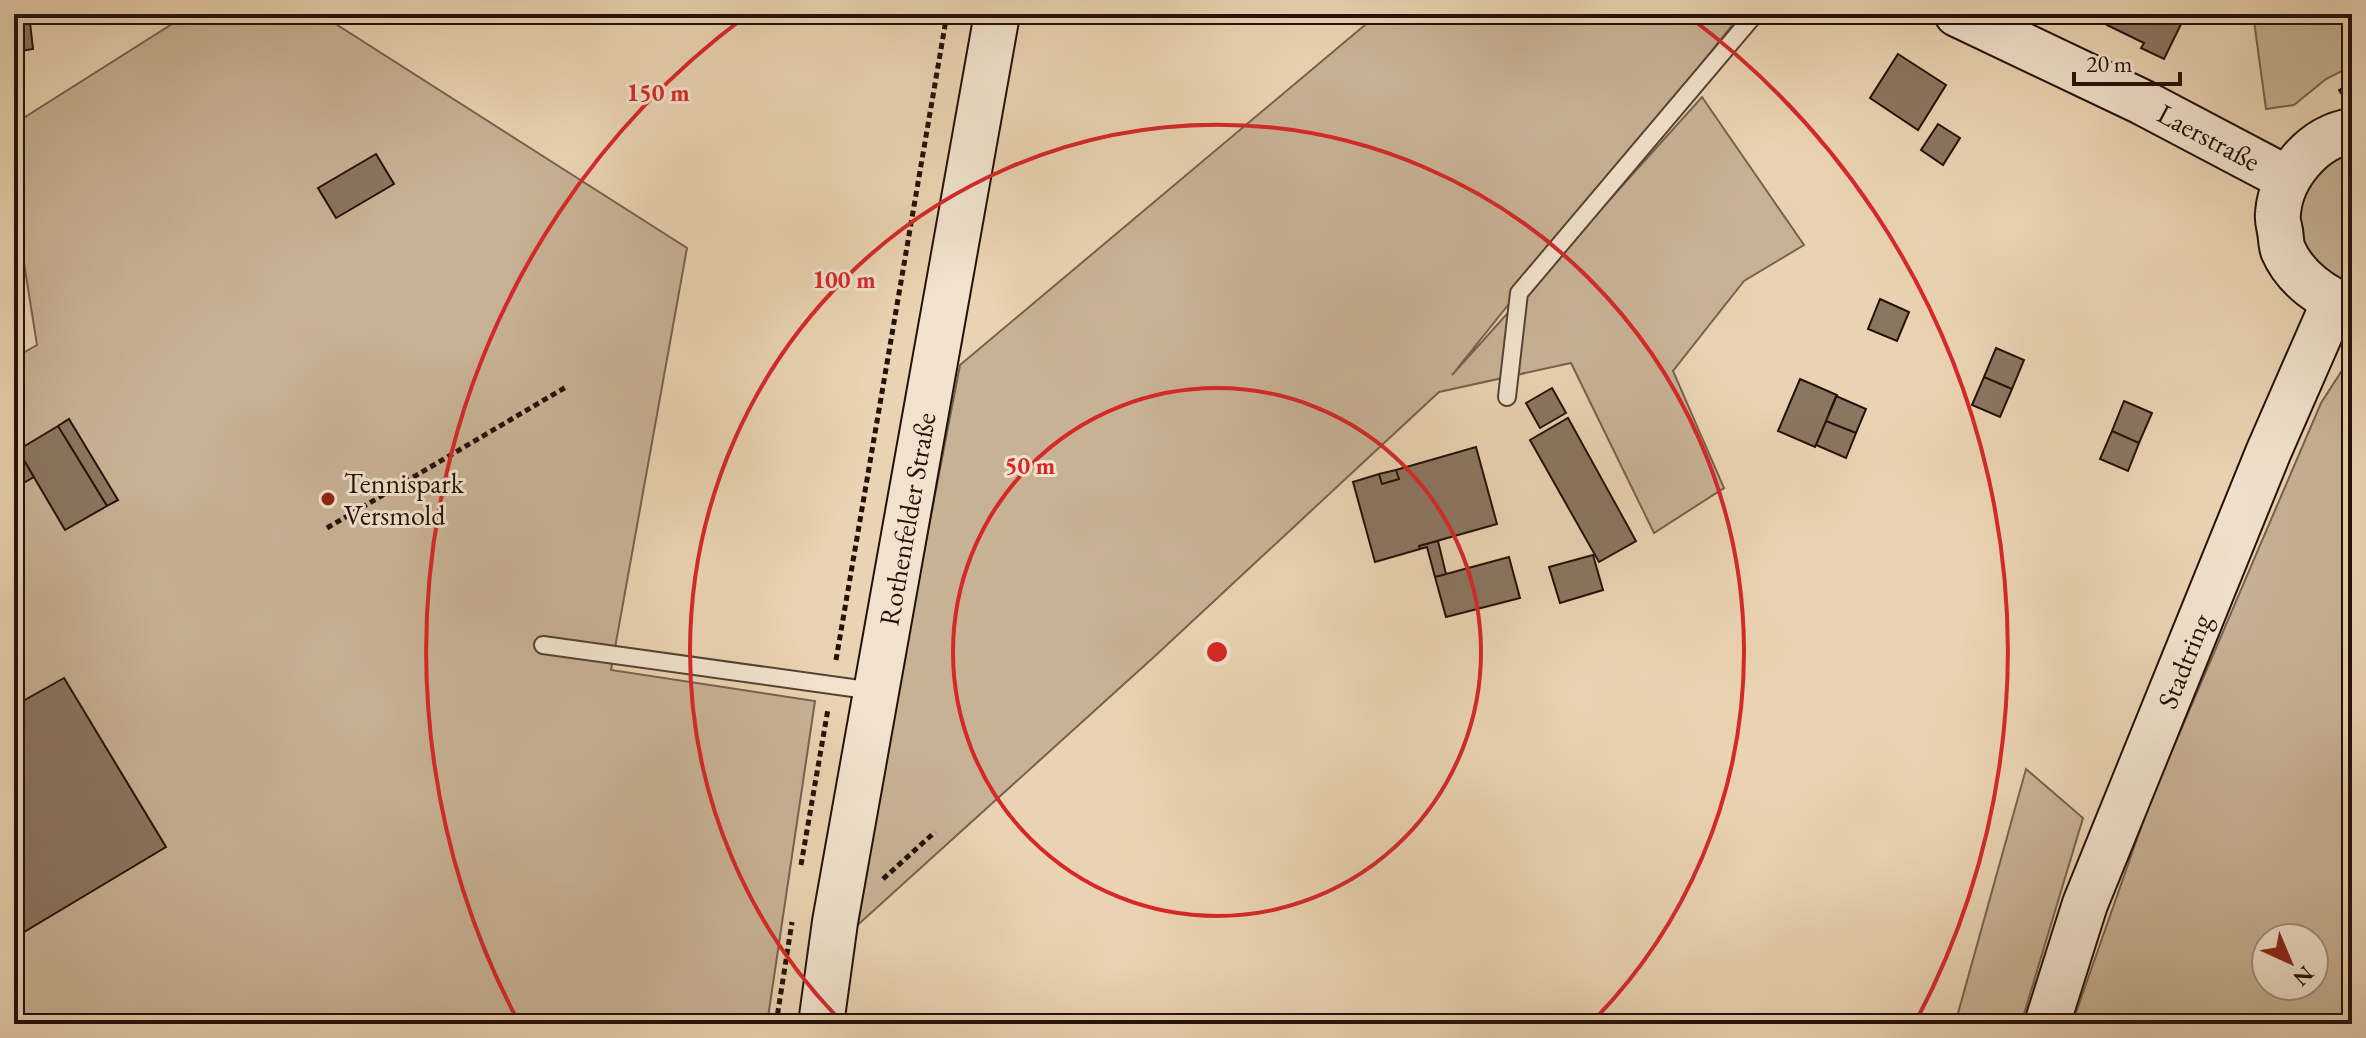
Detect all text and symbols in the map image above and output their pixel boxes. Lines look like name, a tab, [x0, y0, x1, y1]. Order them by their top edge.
scale bar	[2074, 36, 2180, 86]
text: 20 m	[2086, 48, 2133, 79]
text: 150 m	[626, 77, 690, 108]
street label: Laerstraße	[2151, 95, 2267, 179]
text: 100 m	[812, 264, 876, 295]
street label: Rothenfelder Straße	[871, 409, 943, 628]
text: 50 m	[1005, 450, 1055, 481]
place label: Tennispark Versmold	[344, 465, 465, 533]
marker: Tennispark Versmold	[319, 490, 337, 508]
street label: Stadtring	[2149, 608, 2220, 714]
centre of rings	[1203, 638, 1231, 666]
north arrow	[2250, 922, 2330, 1002]
text: N	[2287, 959, 2320, 993]

